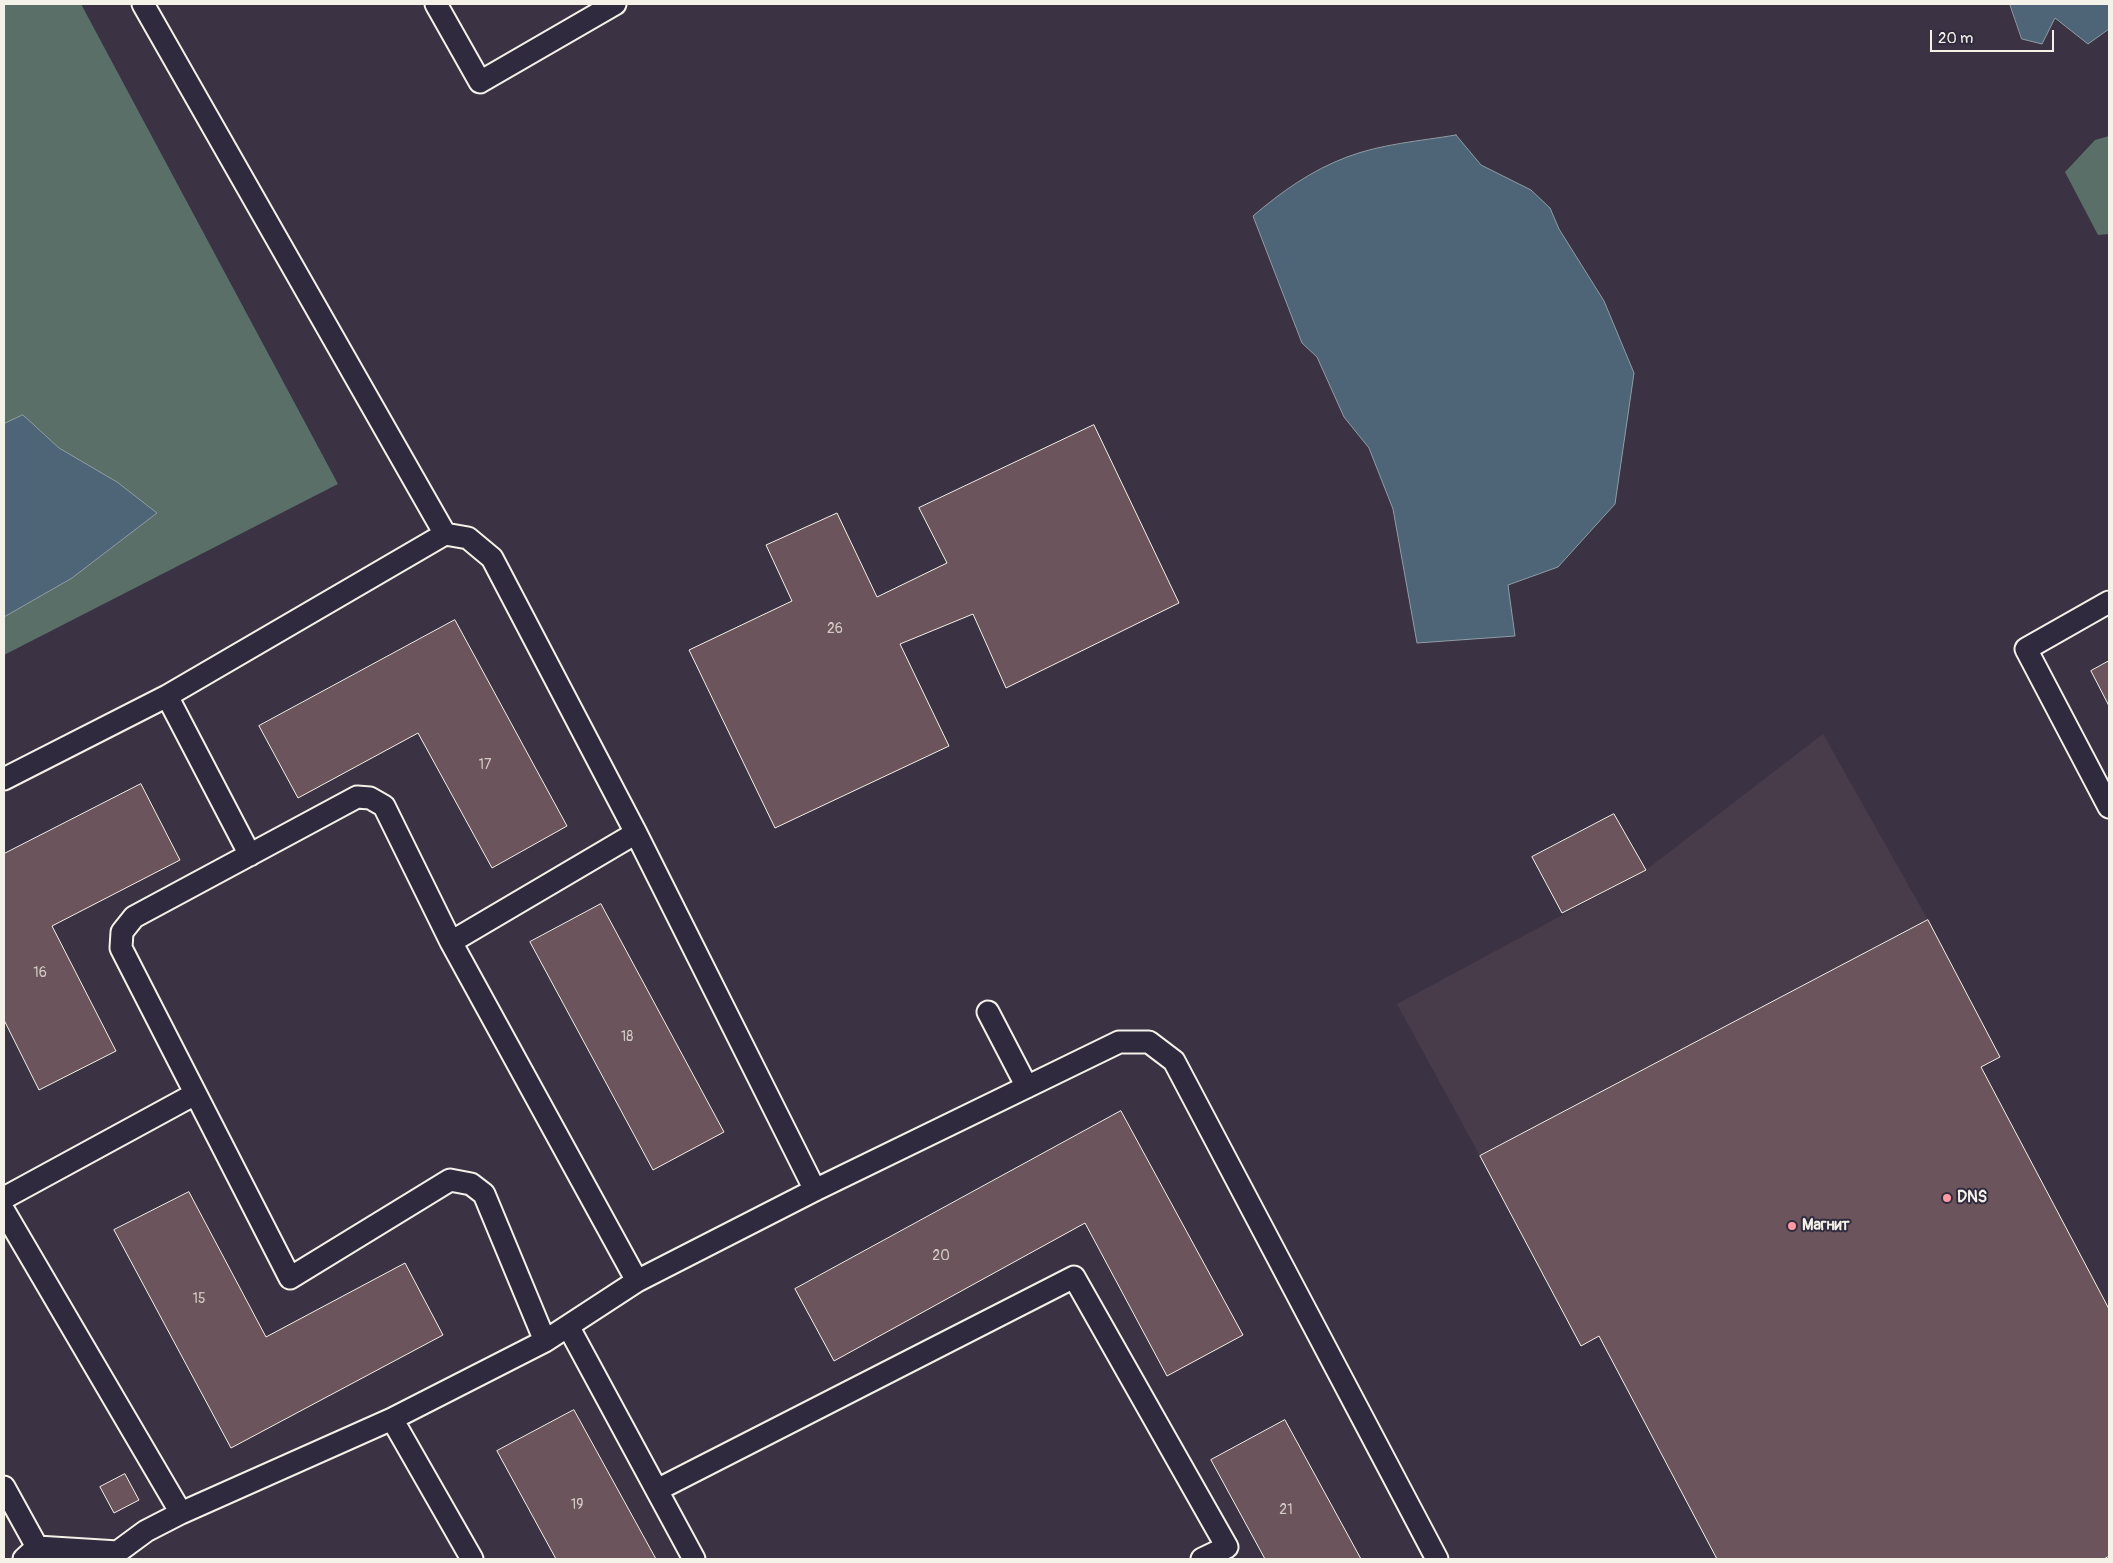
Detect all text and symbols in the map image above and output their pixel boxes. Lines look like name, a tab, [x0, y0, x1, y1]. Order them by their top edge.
scale bar	[1933, 20, 2057, 52]
text: 20 m	[1938, 29, 1973, 48]
house number: 26	[827, 621, 843, 637]
house number: 17	[479, 757, 491, 773]
house number: 16	[33, 965, 47, 981]
house number: 18	[621, 1029, 633, 1045]
place label: DNS	[1957, 1188, 1987, 1208]
marker: DNS	[1941, 1192, 1953, 1204]
place label: Магнит	[1802, 1216, 1850, 1236]
marker: Магнит	[1786, 1220, 1798, 1232]
house number: 20	[932, 1248, 950, 1264]
house number: 15	[192, 1291, 206, 1307]
house number: 19	[571, 1497, 583, 1513]
house number: 21	[1279, 1502, 1293, 1518]

